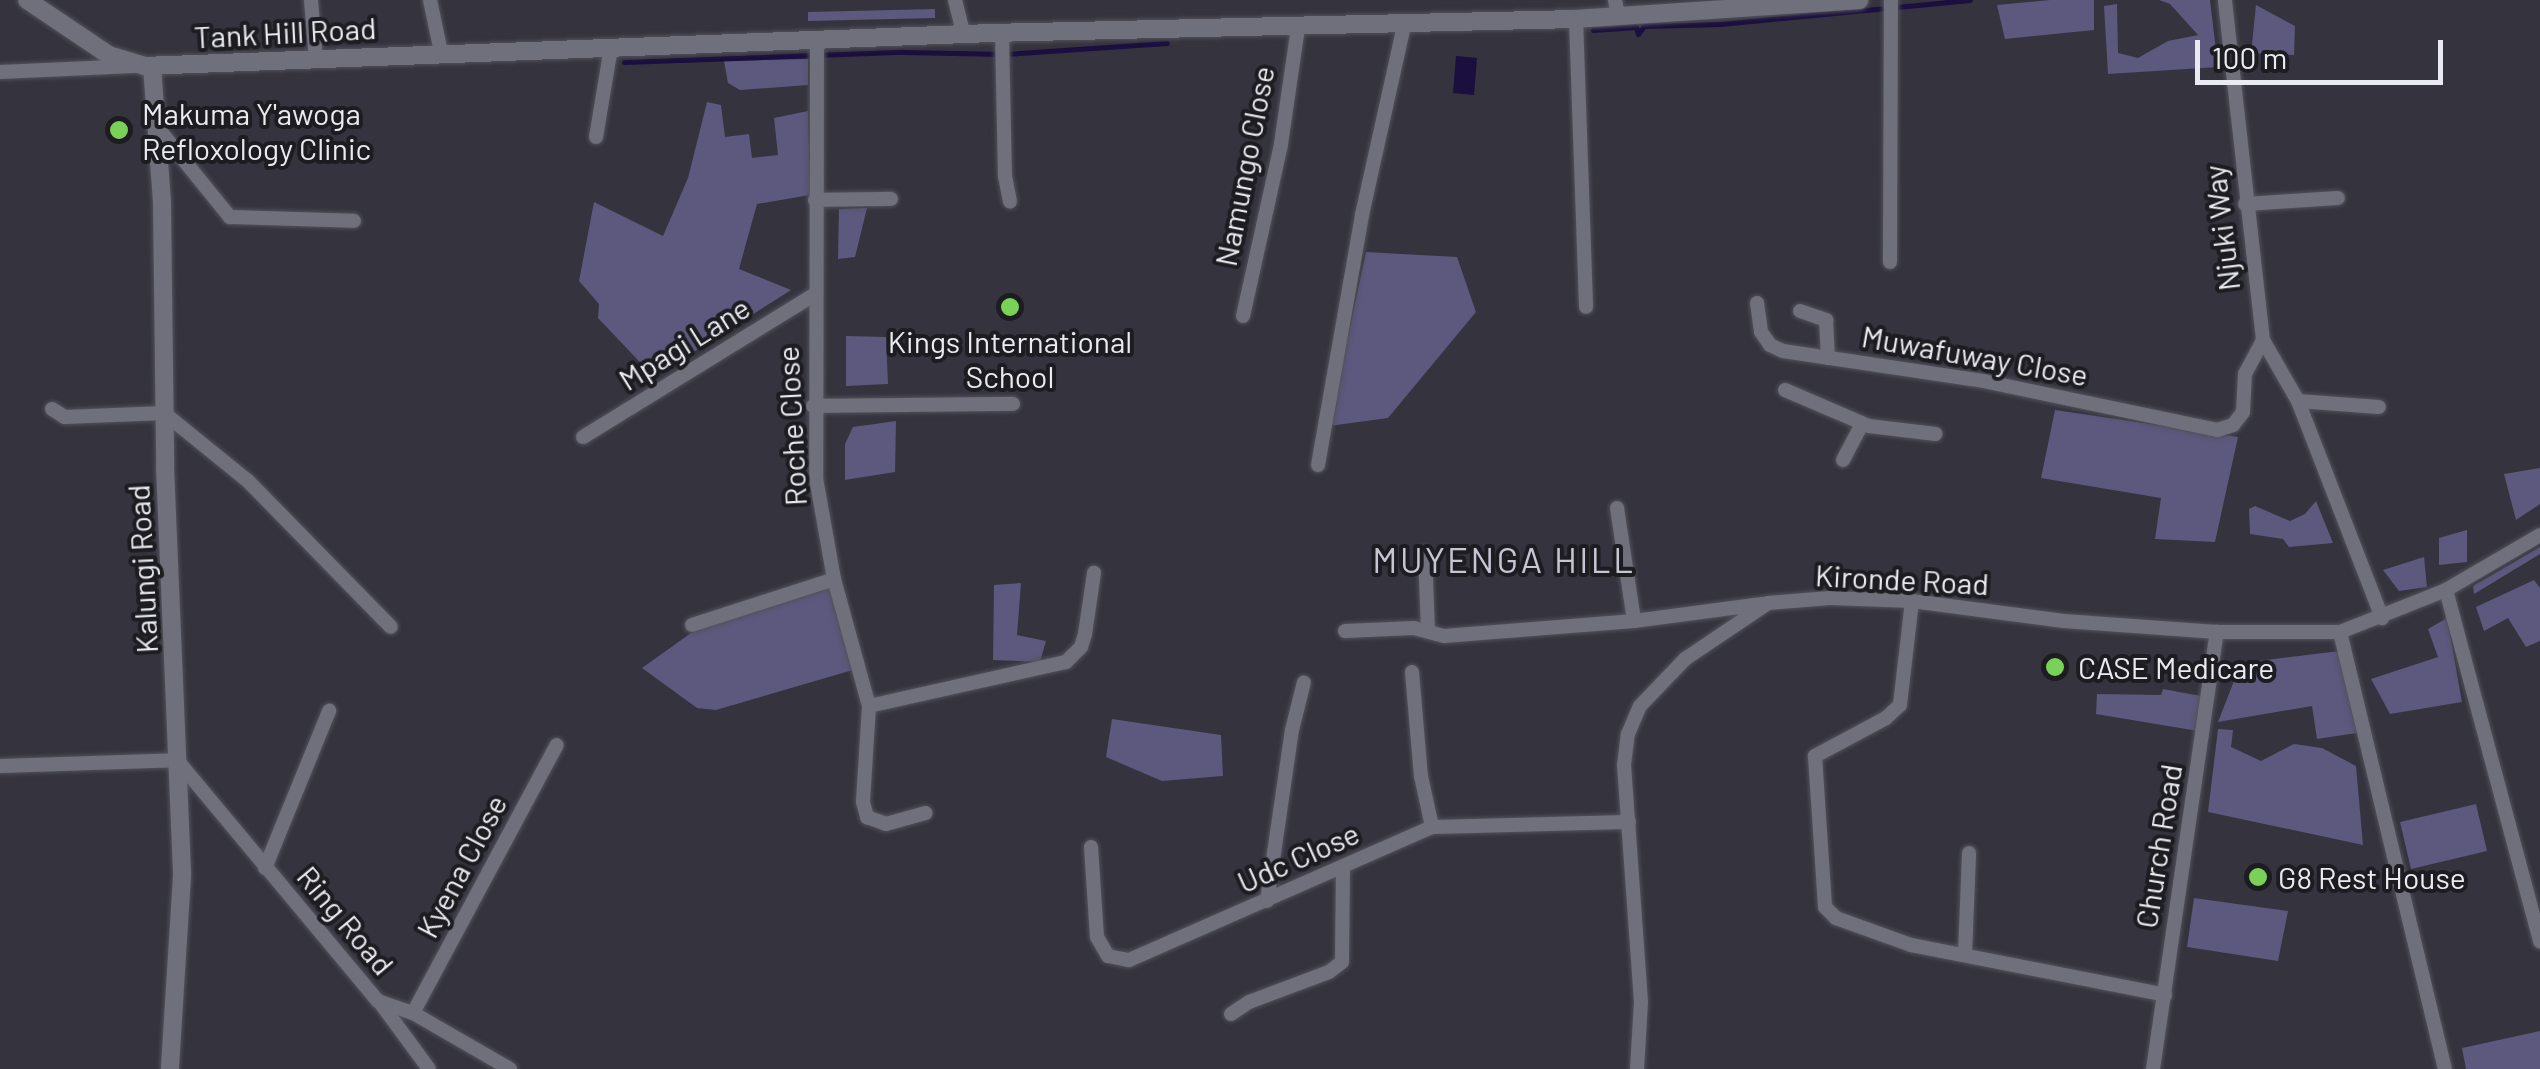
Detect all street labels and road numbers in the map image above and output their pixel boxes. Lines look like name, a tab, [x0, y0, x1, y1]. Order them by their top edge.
street label: Tank Hill Road	[193, 9, 377, 55]
street label: Namungo Close	[1207, 63, 1281, 269]
street label: Njuki Way	[2195, 163, 2247, 293]
street label: Mpagi Lane	[612, 289, 756, 397]
street label: Muwafuway Close	[1859, 317, 2091, 393]
street label: Roche Close	[769, 345, 813, 507]
street label: Kalungi Road	[120, 484, 164, 654]
street label: Kironde Road	[1814, 556, 1990, 602]
street label: Church Road	[2127, 762, 2189, 930]
street label: Kyena Close	[408, 788, 514, 944]
street label: Udc Close	[1232, 814, 1364, 900]
street label: Ring Road	[290, 858, 402, 982]

